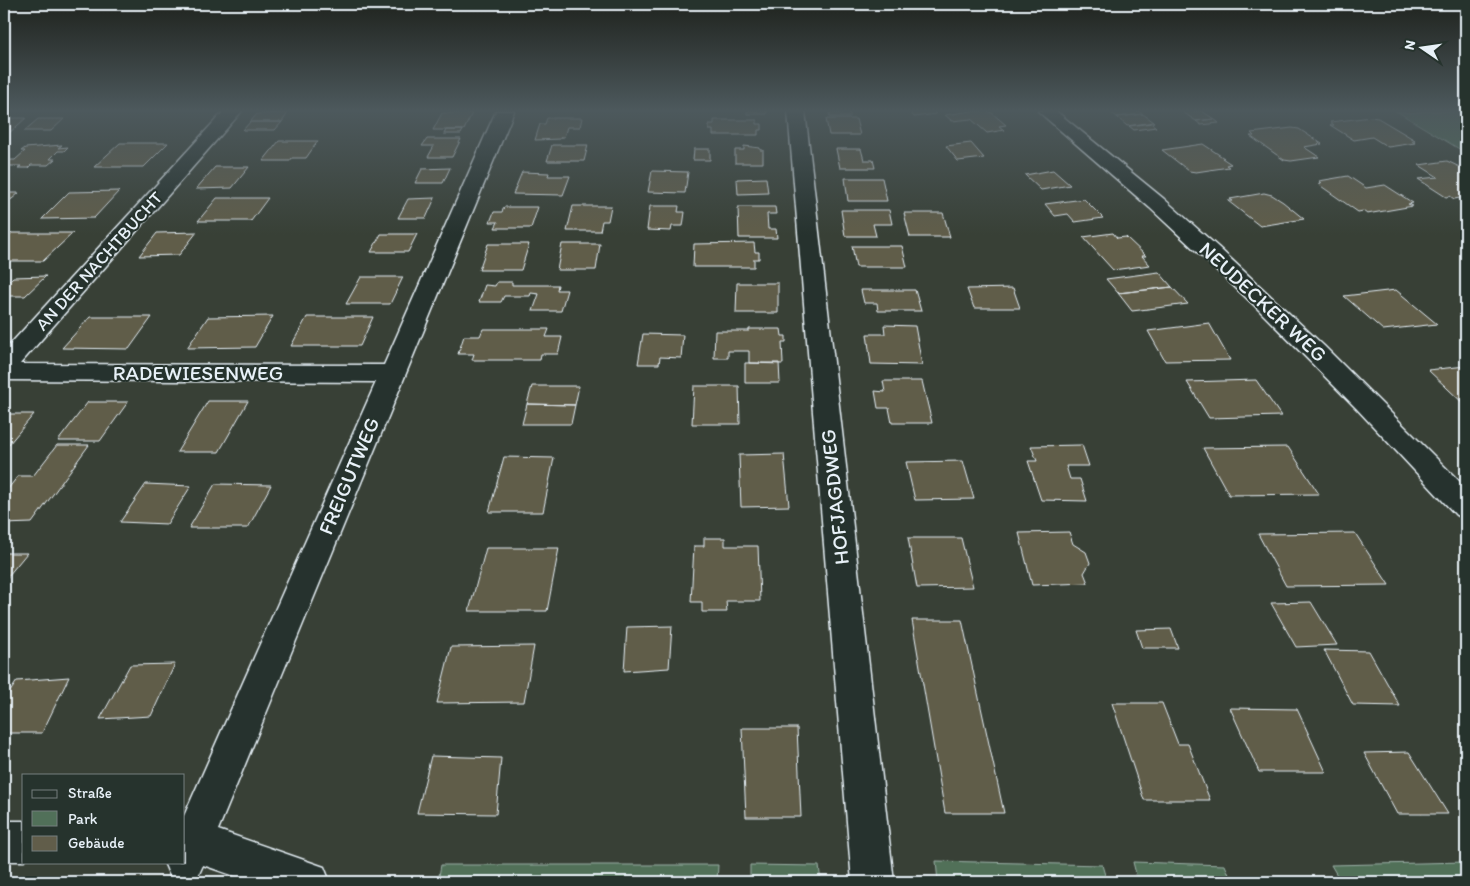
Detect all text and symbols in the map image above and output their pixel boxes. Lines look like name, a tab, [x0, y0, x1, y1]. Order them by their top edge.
north arrow	[1398, 22, 1448, 72]
text: N	[1400, 39, 1419, 52]
street label: AN DER NACHTBUCHT	[31, 187, 167, 335]
street label: NEUDECKER WEG	[1194, 236, 1332, 367]
street label: RADEWIESENWEG	[113, 360, 283, 385]
street label: FREIGUTWEG	[313, 413, 384, 538]
street label: HOFJAGDWEG	[815, 428, 854, 566]
legend	[22, 774, 185, 864]
text: Straße	[68, 784, 112, 802]
text: Park	[68, 810, 98, 828]
text: Gebäude	[68, 834, 125, 852]

